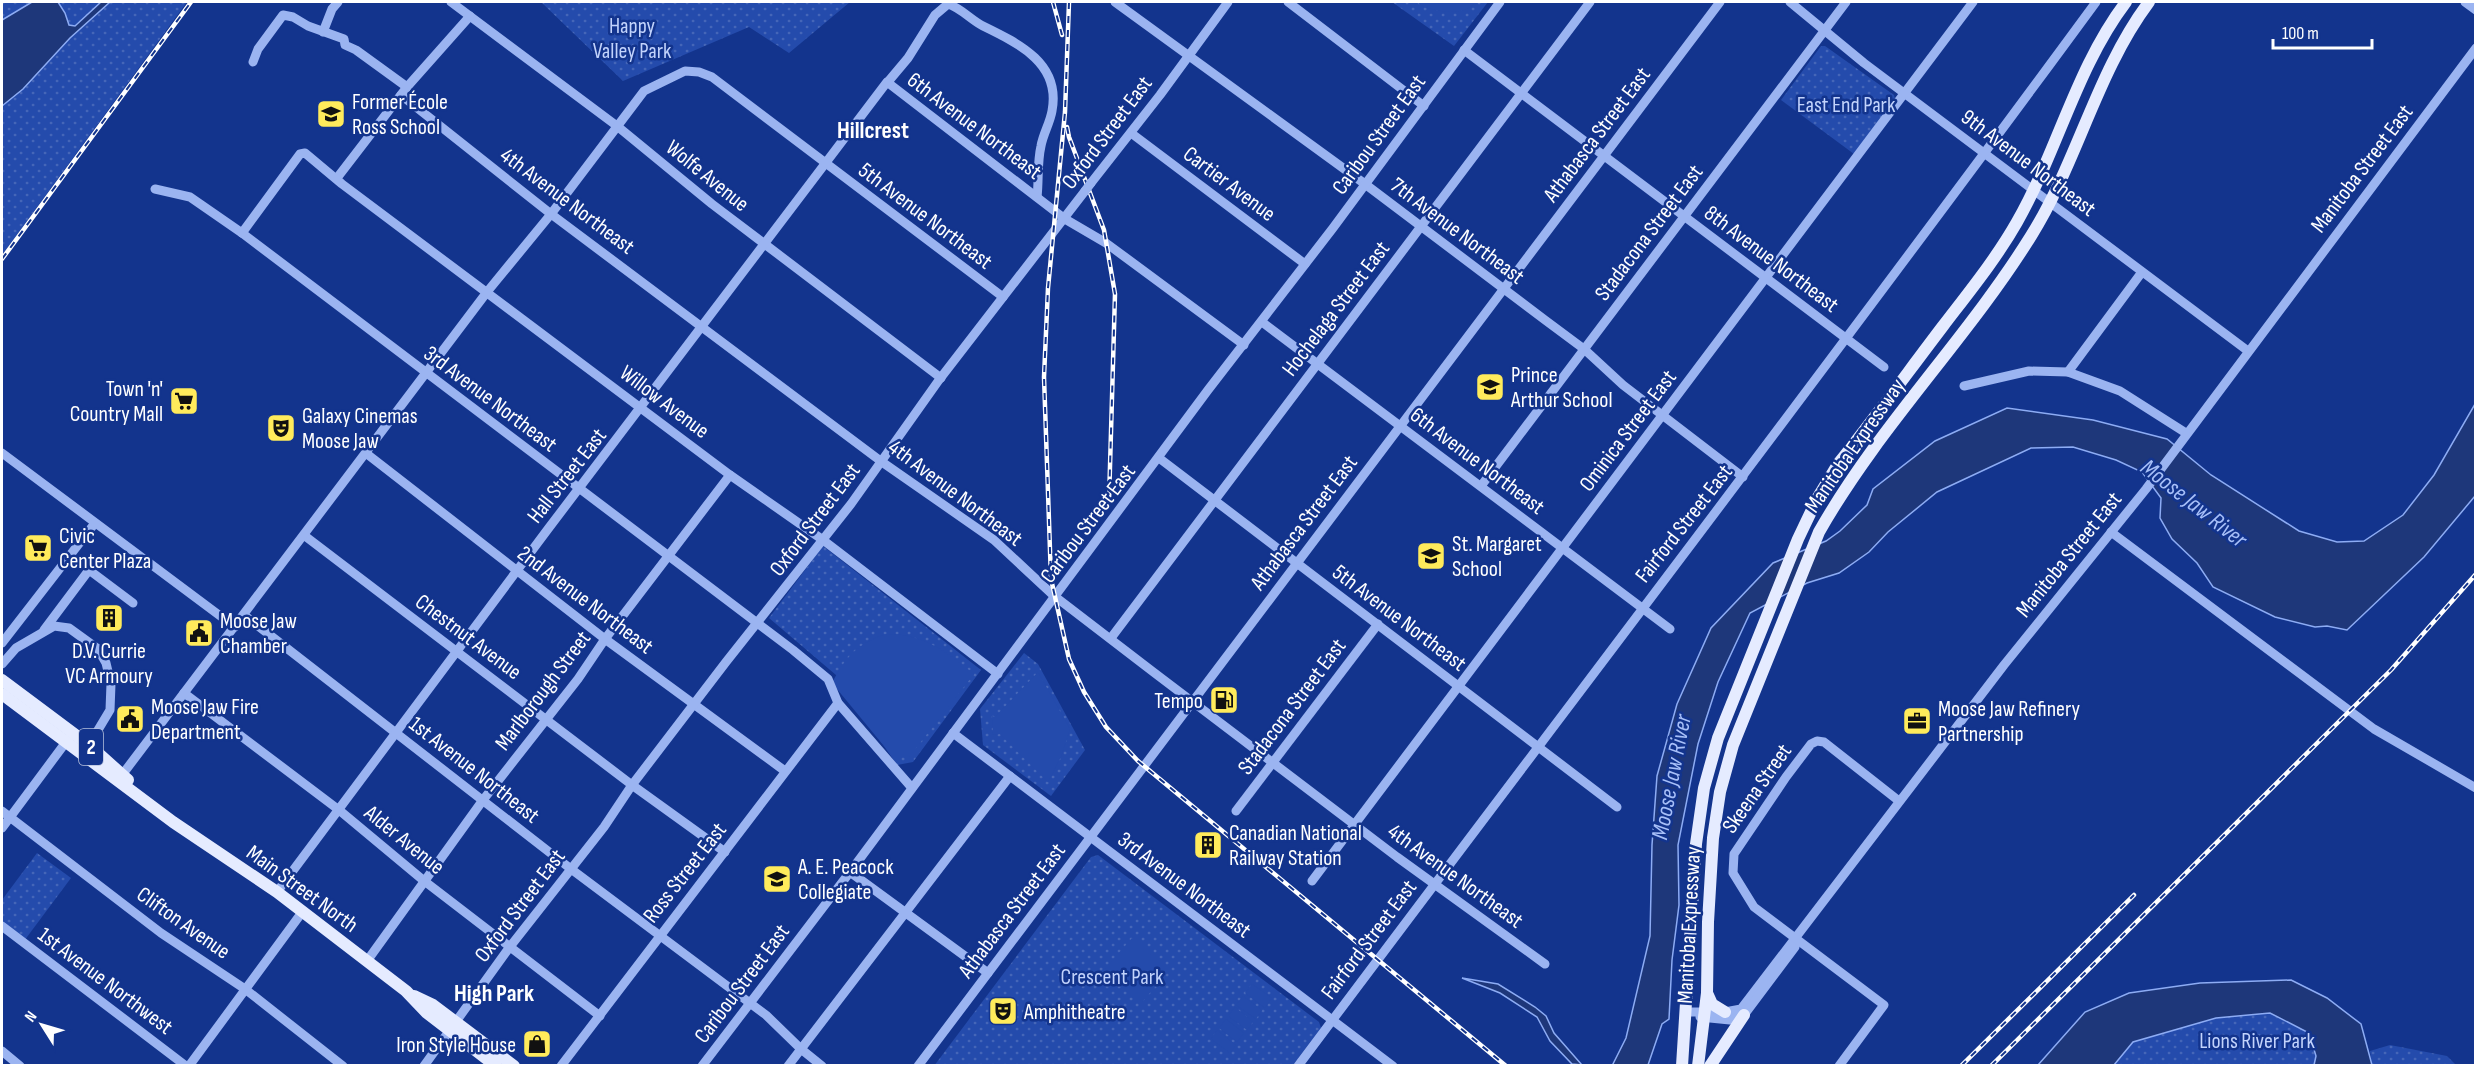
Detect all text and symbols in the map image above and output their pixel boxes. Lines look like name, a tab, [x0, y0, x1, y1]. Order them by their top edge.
scale bar	[2273, 12, 2372, 50]
park label: Happy Valley Park	[593, 13, 672, 65]
text: 100 m	[2282, 23, 2319, 44]
street label: Athabasca Street East	[1537, 62, 1657, 208]
street label: 6th Avenue Northeast	[901, 67, 1047, 186]
street label: Caribou Street East	[1327, 69, 1432, 200]
street label: Oxford Street East	[1056, 71, 1159, 195]
place label: Former École Ross School	[352, 89, 448, 141]
park label: East End Park	[1797, 92, 1896, 119]
school or university icon: Former École Ross School	[315, 98, 347, 130]
street label: Manitoba Street East	[2305, 99, 2419, 238]
street label: 9th Avenue Northeast	[1955, 104, 2101, 223]
district label: Hillcrest	[837, 116, 909, 145]
street label: Wolfe Avenue	[660, 134, 754, 218]
street label: Cartier Avenue	[1178, 141, 1281, 228]
street label: 4th Avenue Northeast	[495, 142, 640, 261]
street label: 5th Avenue Northeast	[853, 157, 998, 276]
street label: Stadacona Street East	[1589, 159, 1709, 306]
street label: 7th Avenue Northeast	[1385, 172, 1530, 291]
street label: 8th Avenue Northeast	[1698, 200, 1844, 319]
street label: Hochelaga Street East	[1277, 236, 1396, 382]
street label: 3rd Avenue Northeast	[418, 340, 562, 458]
street label: Willow Avenue	[614, 360, 714, 445]
place label: Prince Arthur School	[1510, 362, 1613, 414]
street label: Ominica Street East	[1574, 365, 1683, 497]
school or university icon: Prince Arthur School	[1474, 371, 1506, 403]
street label: Manitoba Expressway	[1799, 373, 1912, 518]
place label: Town 'n' Country Mall	[70, 376, 163, 428]
supermarket icon: Town 'n' Country Mall	[168, 385, 200, 417]
street label: 6th Avenue Northeast	[1404, 402, 1550, 521]
place label: Galaxy Cinemas Moose Jaw	[302, 403, 418, 455]
theatre icon: Galaxy Cinemas Moose Jaw	[265, 412, 297, 444]
street label: Hall Street East	[522, 423, 613, 529]
street label: 4th Avenue Northeast	[883, 434, 1028, 553]
street label: Athabasca Street East	[1244, 450, 1364, 596]
water label: Moose Jaw River	[2135, 453, 2254, 555]
street label: Oxford Street East	[764, 458, 867, 582]
street label: Caribou Street East	[1035, 459, 1142, 589]
street label: Fairford Street East	[1630, 459, 1739, 588]
street label: Manitoba Street East	[2010, 487, 2128, 623]
place label: Civic Center Plaza	[59, 523, 151, 575]
place label: St. Margaret School	[1452, 531, 1542, 583]
supermarket icon: Civic Center Plaza	[22, 532, 54, 564]
street label: 2nd Avenue Northeast	[512, 540, 659, 660]
school or university icon: St. Margaret School	[1415, 540, 1447, 572]
street label: 5th Avenue Northeast	[1327, 559, 1472, 678]
street label: Chestnut Avenue	[410, 588, 527, 686]
building icon: D.V. Currie VC Armoury	[93, 602, 125, 634]
place label: Moose Jaw Chamber	[220, 608, 297, 660]
public building icon: Moose Jaw Chamber	[183, 617, 215, 649]
street label: Marlborough Street	[490, 626, 597, 756]
street label: Stadacona Street East	[1232, 633, 1352, 780]
place label: D.V. Currie VC Armoury	[65, 638, 153, 690]
fuel station icon: Tempo	[1208, 684, 1240, 716]
place label: Tempo	[1154, 688, 1203, 715]
place label: Moose Jaw Fire Department	[151, 694, 259, 746]
place label: Moose Jaw Refinery Partnership	[1938, 696, 2080, 748]
public building icon: Moose Jaw Fire Department	[114, 703, 146, 735]
office icon: Moose Jaw Refinery Partnership	[1901, 705, 1933, 737]
street label: 1st Avenue Northeast	[403, 711, 545, 830]
water label: Moose Jaw River	[1645, 711, 1698, 842]
road number: 2	[79, 729, 103, 765]
street label: Skeena Street	[1717, 739, 1798, 839]
street label: Alder Avenue	[358, 799, 450, 881]
street label: Ross Street East	[638, 817, 733, 928]
street label: 4th Avenue Northeast	[1382, 818, 1528, 935]
place label: Canadian National Railway Station	[1229, 820, 1362, 872]
street label: 3rd Avenue Northeast	[1112, 826, 1256, 944]
building icon: Canadian National Railway Station	[1192, 829, 1224, 861]
street label: Athabasca Street East	[952, 838, 1072, 984]
street label: Main Street North	[241, 840, 363, 939]
street label: Oxford Street East	[469, 844, 572, 968]
street label: Manitoba Expressway	[1672, 845, 1707, 1004]
place label: A. E. Peacock Collegiate	[797, 854, 894, 906]
school or university icon: A. E. Peacock Collegiate	[761, 863, 793, 895]
street label: Fairford Street East	[1316, 875, 1423, 1005]
street label: Clifton Avenue	[131, 881, 235, 965]
street label: Caribou Street East	[689, 919, 796, 1049]
street label: 1st Avenue Northwest	[32, 922, 178, 1041]
park label: Crescent Park	[1061, 964, 1164, 991]
district label: High Park	[454, 979, 534, 1008]
north arrow	[12, 995, 72, 1055]
theatre icon: Amphitheatre	[987, 995, 1019, 1027]
place label: Amphitheatre	[1023, 999, 1126, 1026]
text: N	[21, 1008, 41, 1026]
shop icon: Iron Style House	[521, 1028, 553, 1060]
park label: Lions River Park	[2199, 1028, 2315, 1055]
place label: Iron Style House	[396, 1032, 516, 1059]

